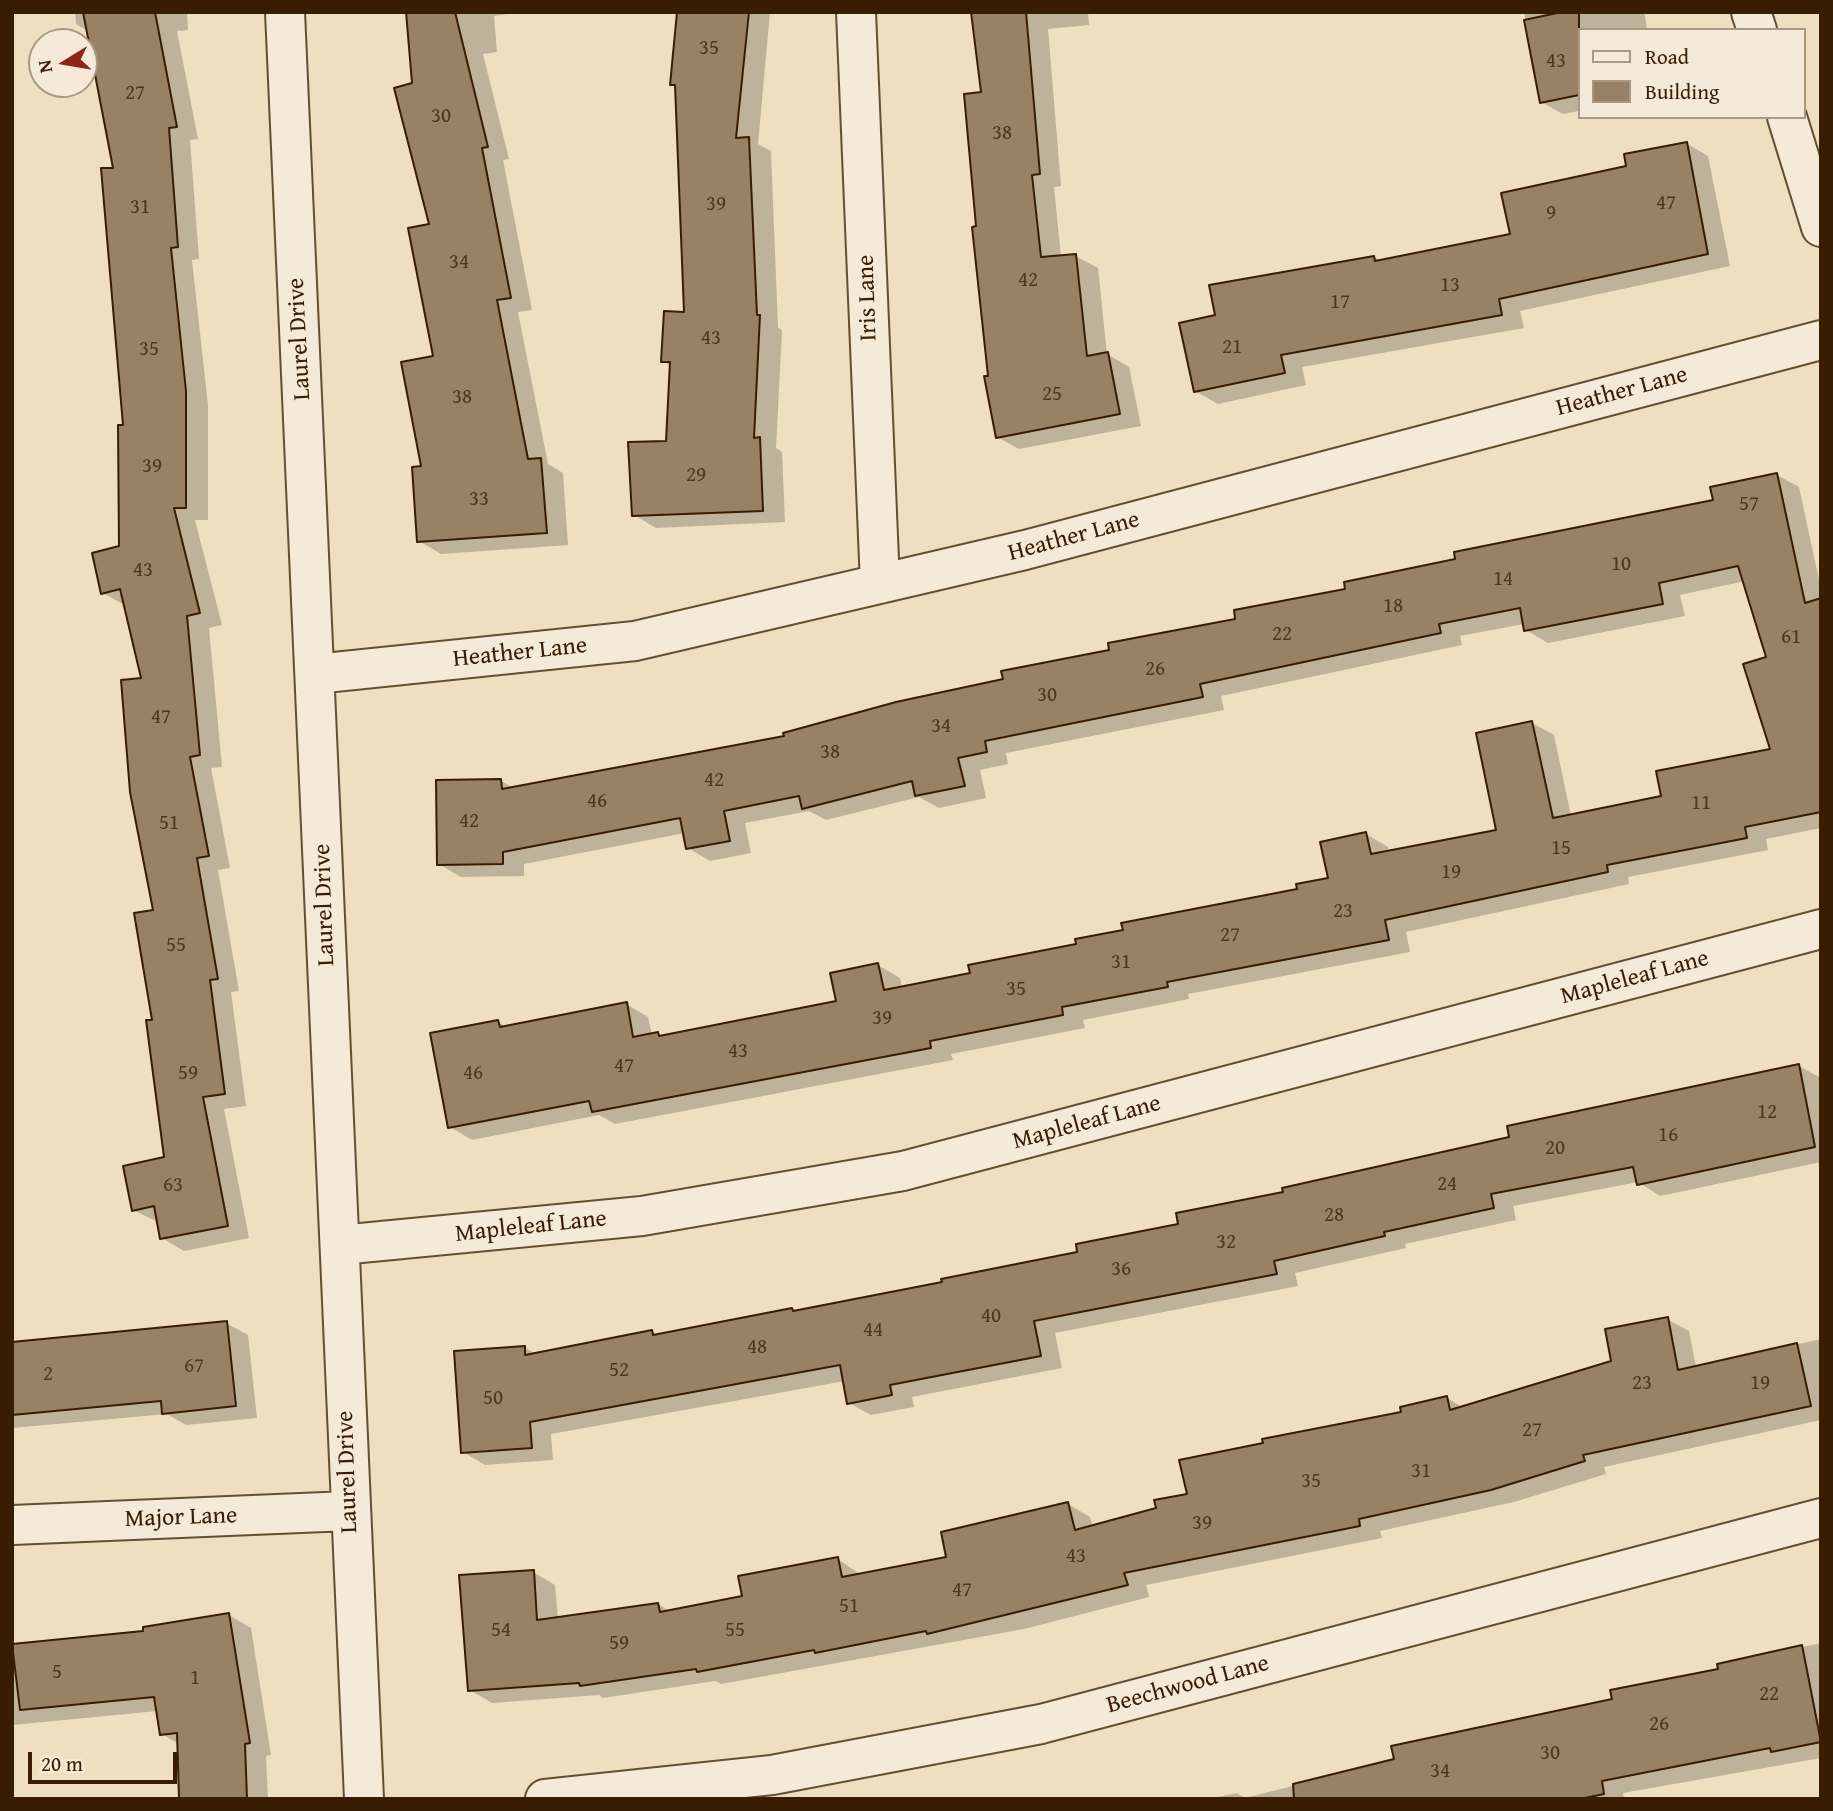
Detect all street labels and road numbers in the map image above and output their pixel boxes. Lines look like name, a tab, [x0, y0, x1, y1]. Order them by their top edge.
street label: Iris Lane	[852, 254, 884, 342]
street label: Laurel Drive	[282, 277, 318, 401]
street label: Heather Lane	[1553, 361, 1691, 423]
street label: Heather Lane	[1005, 506, 1143, 568]
street label: Heather Lane	[452, 632, 588, 674]
street label: Laurel Drive	[308, 843, 342, 967]
street label: Mapleleaf Lane	[1558, 944, 1712, 1012]
street label: Mapleleaf Lane	[1010, 1089, 1164, 1157]
street label: Mapleleaf Lane	[454, 1205, 608, 1249]
street label: Laurel Drive	[331, 1410, 365, 1534]
street label: Major Lane	[124, 1502, 238, 1534]
street label: Beechwood Lane	[1104, 1649, 1272, 1721]

